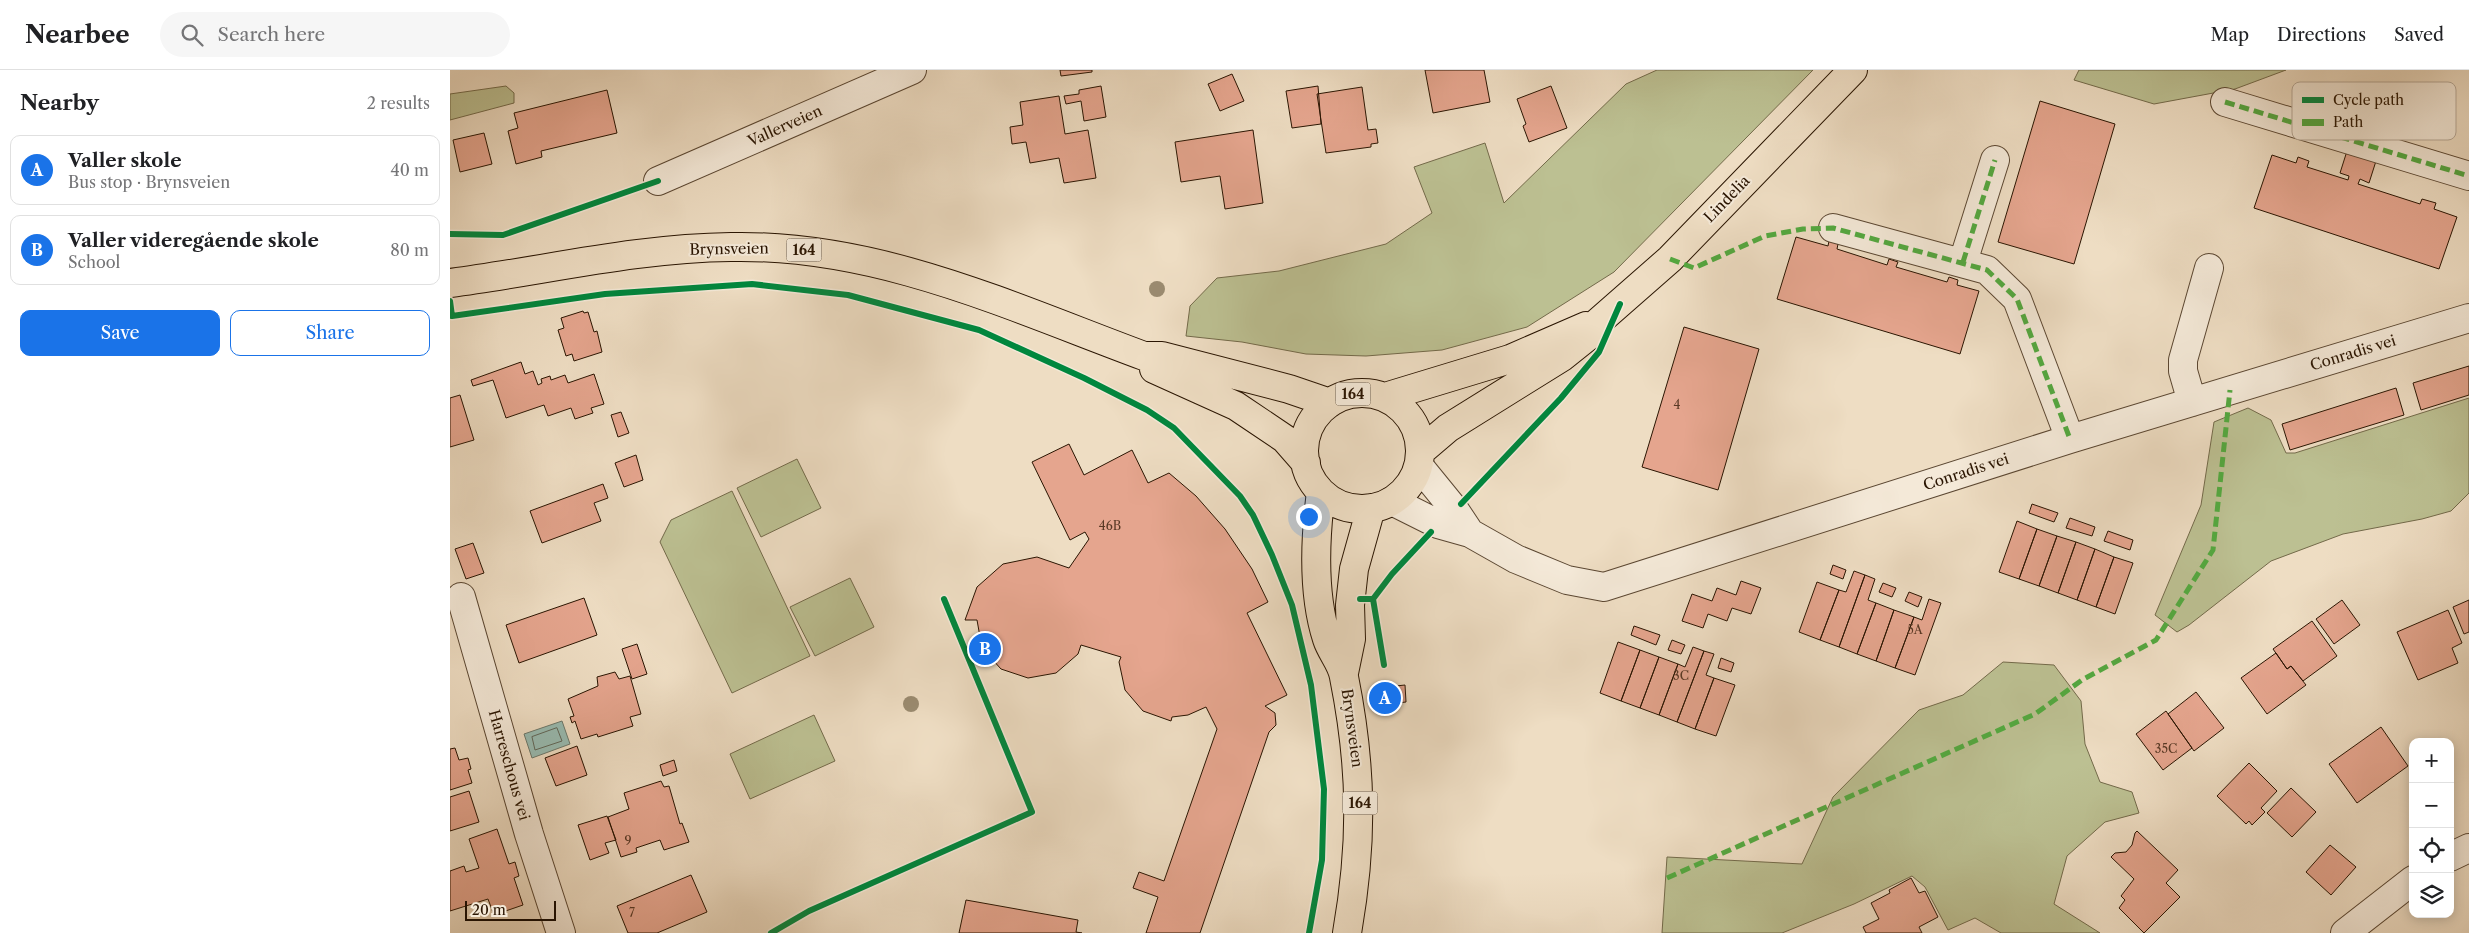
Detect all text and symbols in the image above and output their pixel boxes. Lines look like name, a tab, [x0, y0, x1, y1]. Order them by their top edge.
search box	[160, 12, 510, 57]
text: Nearbee	[25, 20, 130, 49]
icon: search	[178, 21, 206, 49]
text: Search here	[218, 23, 325, 46]
text: Map	[2210, 24, 2249, 46]
text: Directions	[2277, 24, 2366, 46]
text: Saved	[2394, 24, 2444, 46]
legend	[2292, 82, 2456, 140]
text: Nearby	[20, 90, 99, 115]
text: Cycle path	[2333, 91, 2404, 109]
text: 2 results	[367, 93, 430, 113]
street label: Vallerveien	[744, 100, 826, 151]
text: Path	[2333, 113, 2363, 131]
text: Valler skole	[68, 149, 181, 172]
text: A	[31, 160, 43, 180]
text: 40 m	[390, 160, 429, 180]
street label: Lindelia	[1700, 171, 1754, 226]
text: Bus stop · Brynsveien	[68, 172, 230, 192]
text: Valler videregående skole	[68, 229, 319, 252]
street label: Brynsveien	[689, 238, 769, 259]
road number: 164	[786, 238, 822, 262]
text: B	[31, 240, 43, 260]
text: 80 m	[390, 240, 429, 260]
text: School	[68, 252, 120, 272]
button: Save	[20, 310, 220, 356]
button: Share	[230, 310, 430, 356]
street label: Conradis vei	[2308, 330, 2398, 375]
road number: 164	[1336, 382, 1370, 406]
house number: 4	[1674, 397, 1681, 412]
street label: Conradis vei	[1921, 449, 2011, 494]
your location	[1296, 504, 1322, 530]
house number: 46B	[1099, 518, 1121, 533]
house number: 5A	[1907, 622, 1924, 637]
pin: B	[969, 630, 1001, 668]
house number: 3C	[1673, 668, 1689, 683]
pin: A	[1369, 679, 1401, 717]
street label: Brynsveien	[1338, 687, 1368, 769]
street label: Harreschous vei	[485, 707, 535, 823]
map controls	[2409, 738, 2454, 918]
button: +	[2409, 738, 2454, 783]
house number: 35C	[2155, 741, 2177, 756]
button: −	[2409, 783, 2454, 828]
road number: 164	[1342, 791, 1378, 814]
button: locate	[2409, 828, 2454, 873]
house number: 9	[624, 833, 632, 848]
button: layers	[2409, 873, 2454, 918]
scale bar	[465, 898, 556, 921]
text: 20 m	[472, 901, 506, 919]
house number: 7	[629, 905, 635, 920]

